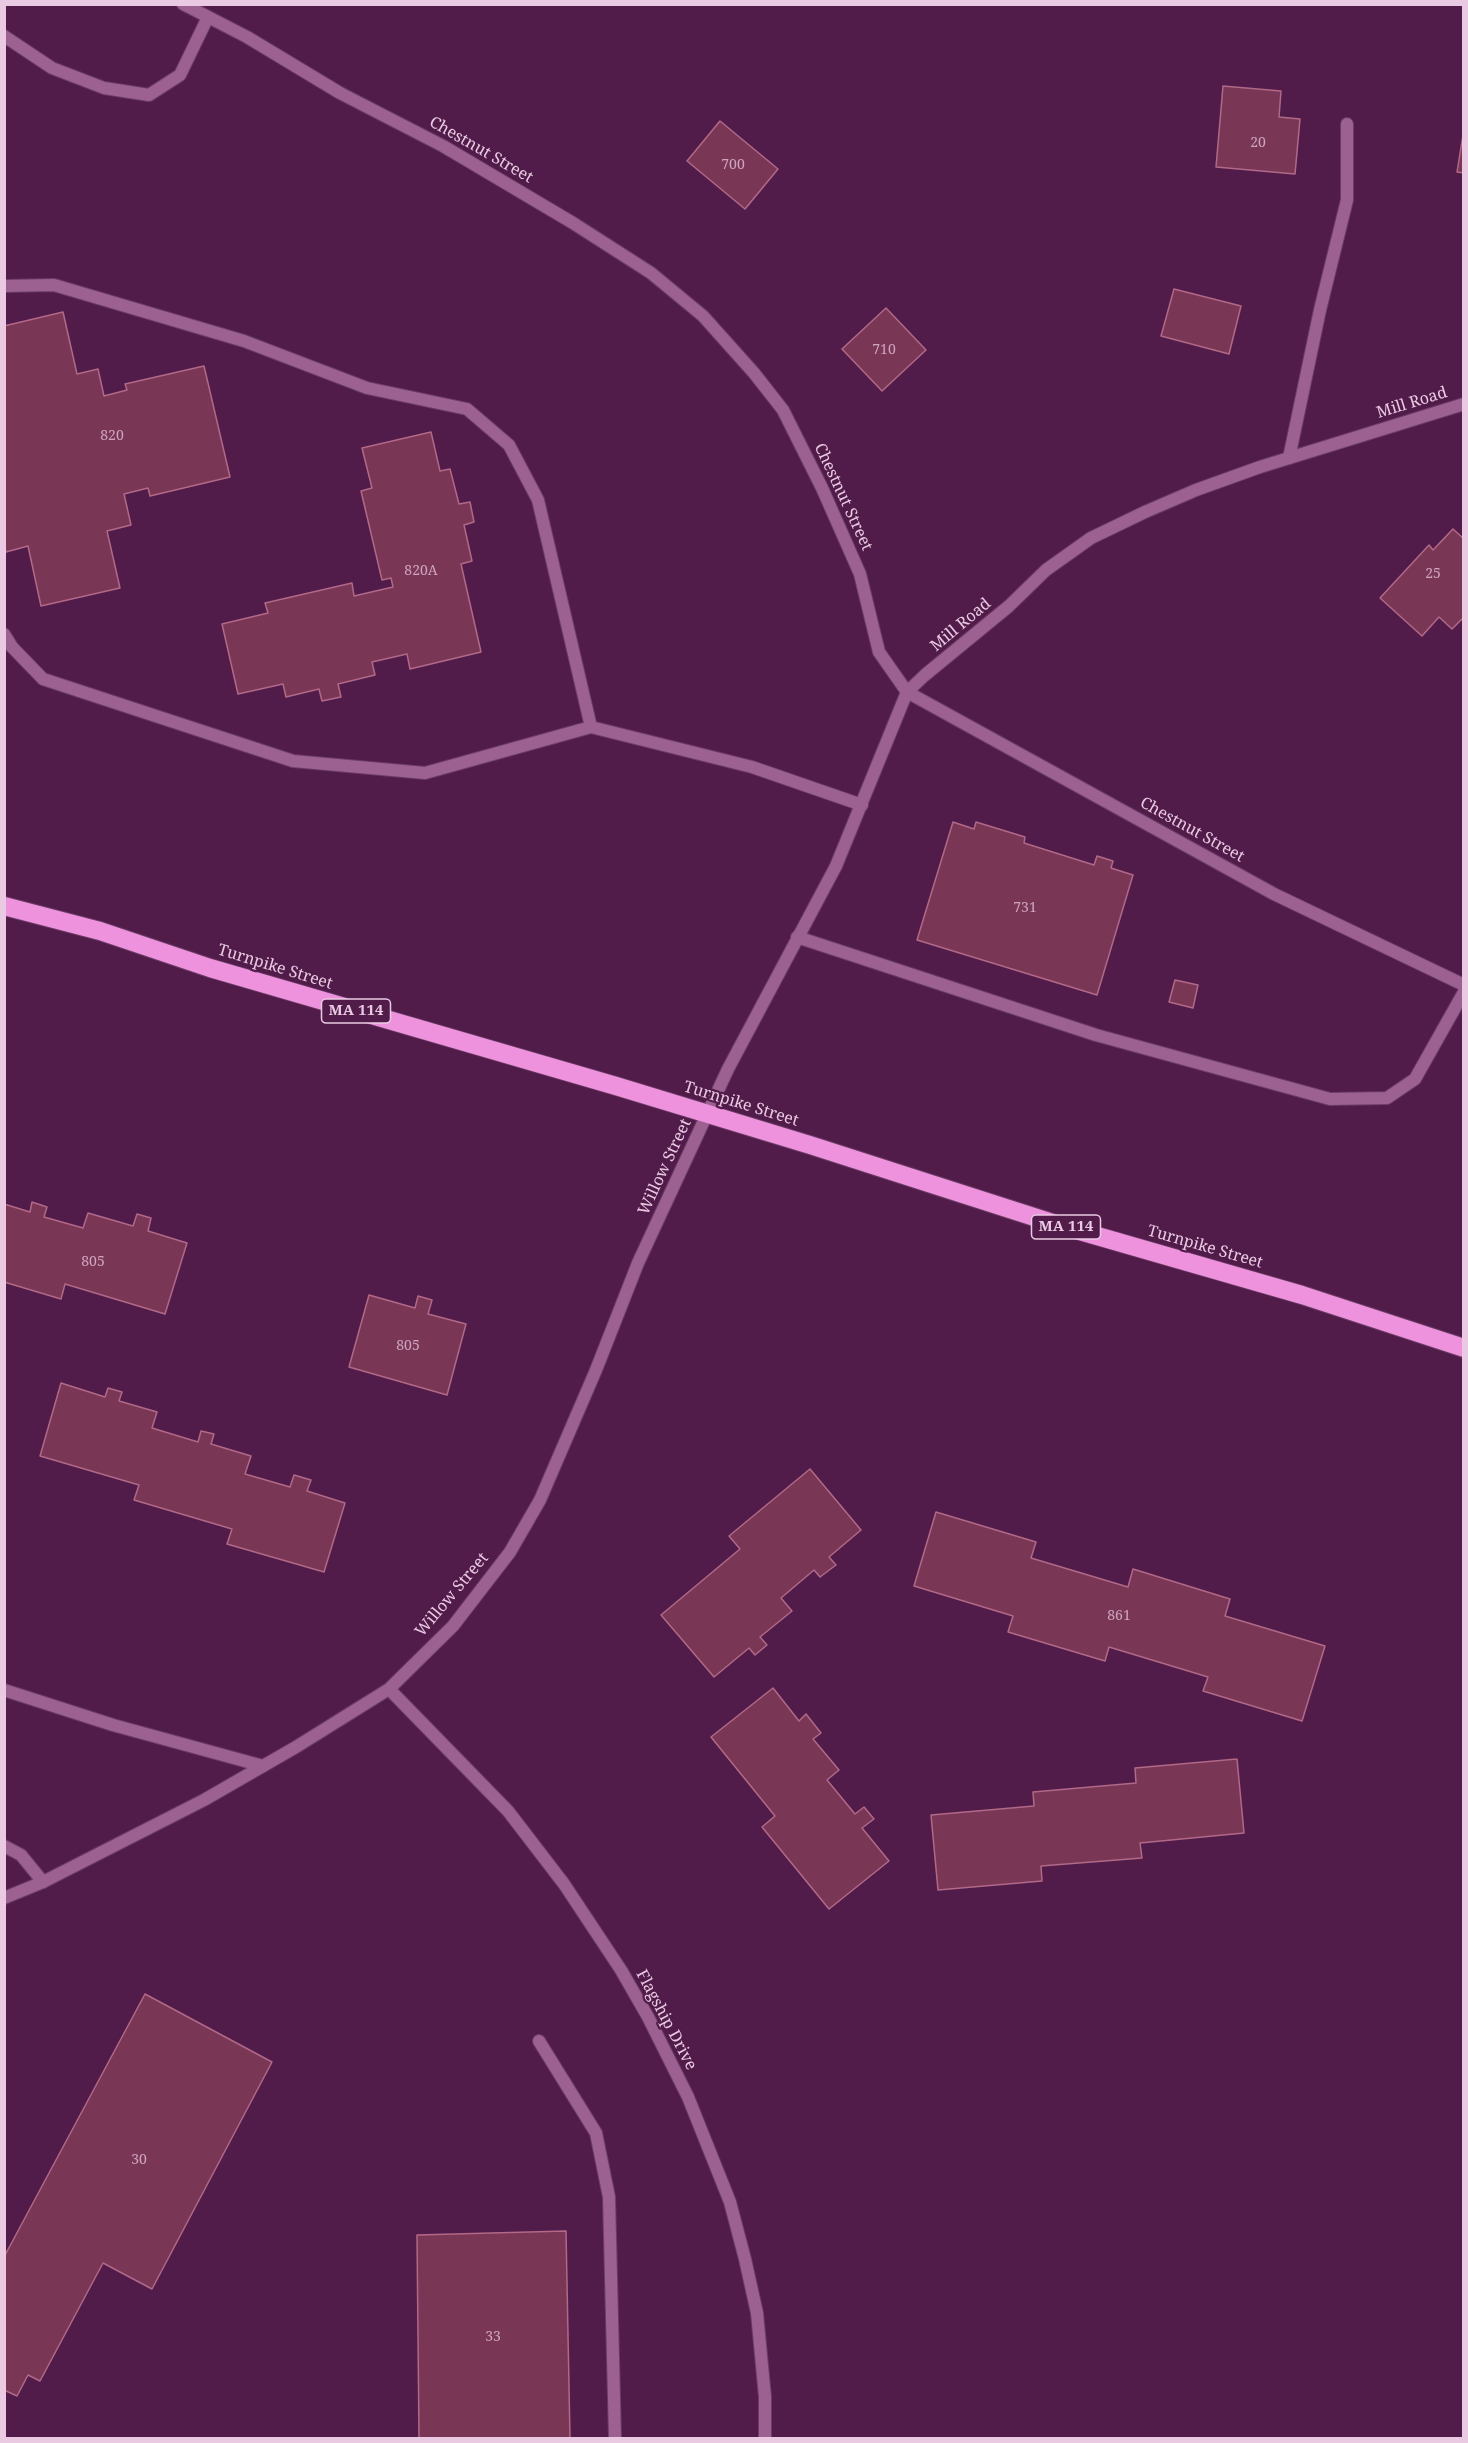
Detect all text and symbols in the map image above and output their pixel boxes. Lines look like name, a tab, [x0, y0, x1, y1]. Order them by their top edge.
street label: Chestnut Street	[426, 113, 536, 187]
house number: 20	[1250, 135, 1266, 151]
house number: 700	[721, 157, 745, 173]
house number: 710	[872, 342, 896, 358]
street label: Mill Road	[1374, 383, 1450, 423]
house number: 820	[100, 428, 124, 444]
street label: Chestnut Street	[810, 440, 876, 554]
house number: 820A	[404, 563, 438, 579]
house number: 25	[1425, 566, 1441, 582]
street label: Mill Road	[927, 594, 995, 656]
street label: Chestnut Street	[1136, 793, 1248, 867]
house number: 731	[1013, 900, 1037, 916]
street label: Turnpike Street	[215, 940, 335, 994]
road number: MA 114	[322, 999, 391, 1023]
street label: Turnpike Street	[681, 1077, 801, 1131]
street label: Willow Street	[634, 1116, 696, 1218]
road number: MA 114	[1032, 1215, 1100, 1239]
street label: Turnpike Street	[1145, 1221, 1265, 1273]
house number: 805	[81, 1254, 105, 1270]
house number: 805	[396, 1338, 420, 1354]
street label: Willow Street	[411, 1549, 493, 1641]
house number: 861	[1107, 1608, 1131, 1624]
street label: Flagship Drive	[632, 1967, 700, 2073]
house number: 30	[131, 2152, 147, 2168]
house number: 33	[485, 2329, 501, 2345]

